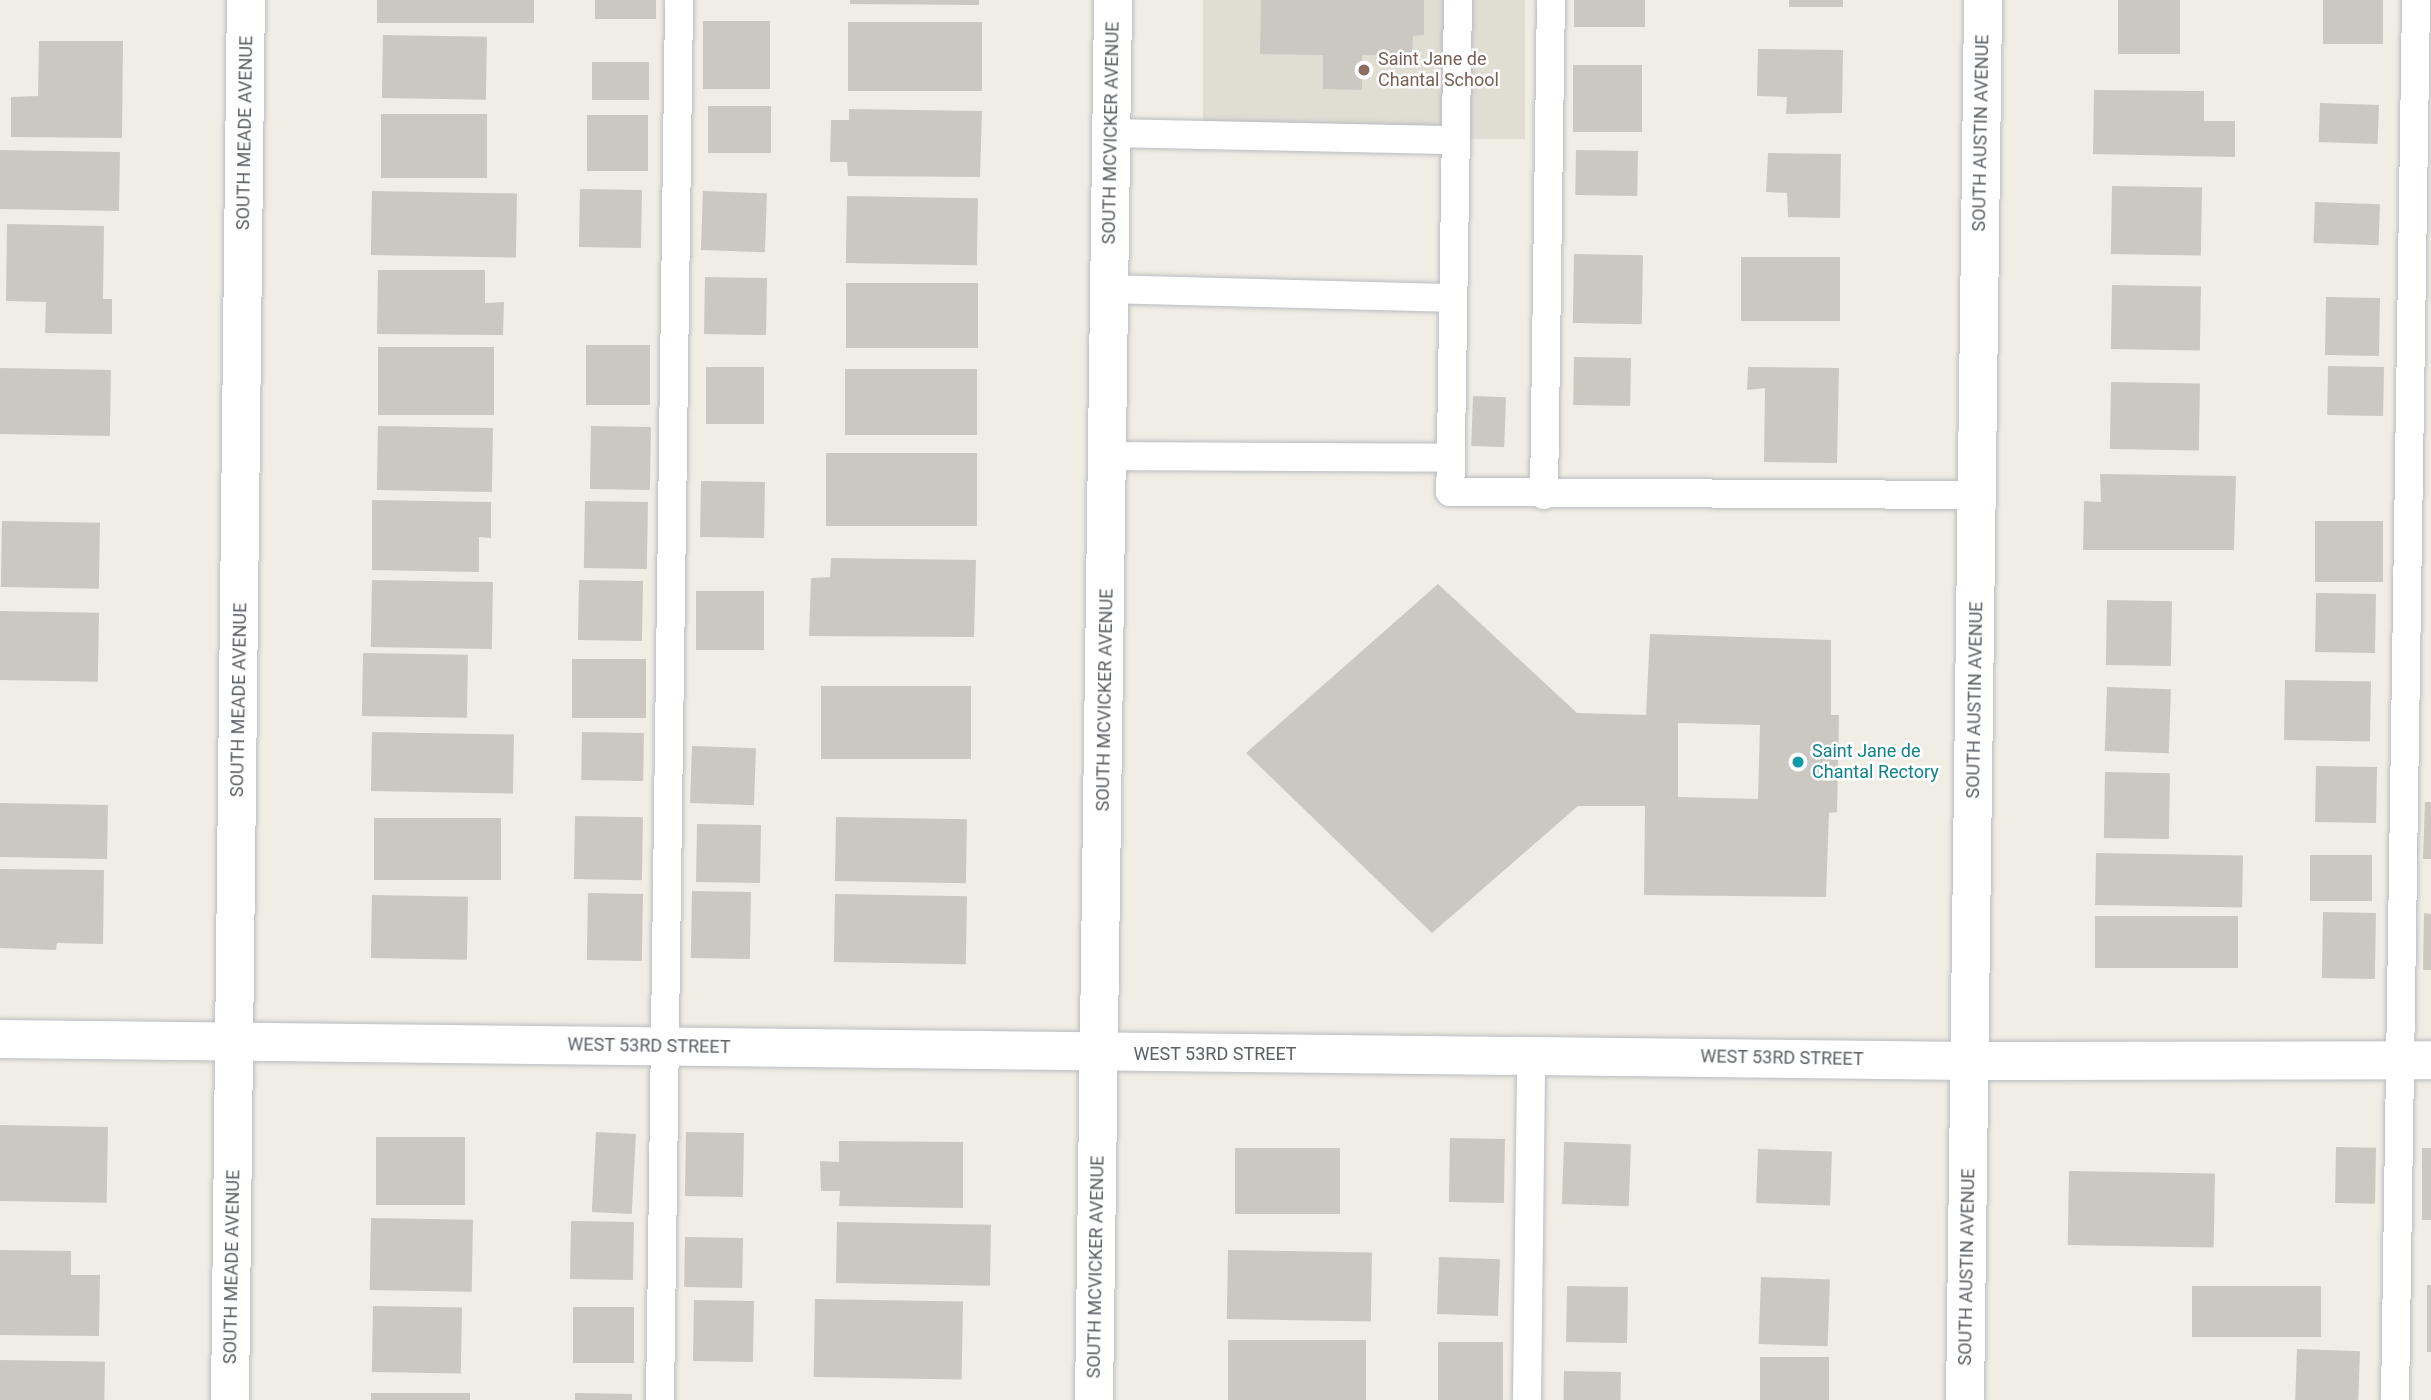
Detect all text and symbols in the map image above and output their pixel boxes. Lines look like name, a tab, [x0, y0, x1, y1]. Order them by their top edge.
street label: SOUTH MCVICKER AVENUE	[1098, 21, 1124, 245]
street label: SOUTH AUSTIN AVENUE	[1968, 34, 1994, 232]
street label: SOUTH MEADE AVENUE	[233, 36, 257, 230]
place label: Saint Jane de Chantal School	[1378, 49, 1499, 92]
marker: Saint Jane de Chantal School	[1356, 62, 1372, 78]
street label: SOUTH MCVICKER AVENUE	[1092, 588, 1118, 812]
street label: SOUTH AUSTIN AVENUE	[1962, 601, 1988, 799]
street label: SOUTH MEADE AVENUE	[227, 603, 251, 797]
place label: Saint Jane de Chantal Rectory	[1812, 741, 1939, 784]
marker: Saint Jane de Chantal Rectory	[1790, 754, 1806, 770]
street label: WEST 53RD STREET	[567, 1034, 731, 1058]
street label: WEST 53RD STREET	[1133, 1043, 1297, 1065]
street label: WEST 53RD STREET	[1700, 1046, 1864, 1070]
street label: SOUTH MCVICKER AVENUE	[1083, 1155, 1109, 1379]
street label: SOUTH AUSTIN AVENUE	[1954, 1168, 1980, 1366]
street label: SOUTH MEADE AVENUE	[220, 1170, 244, 1364]

